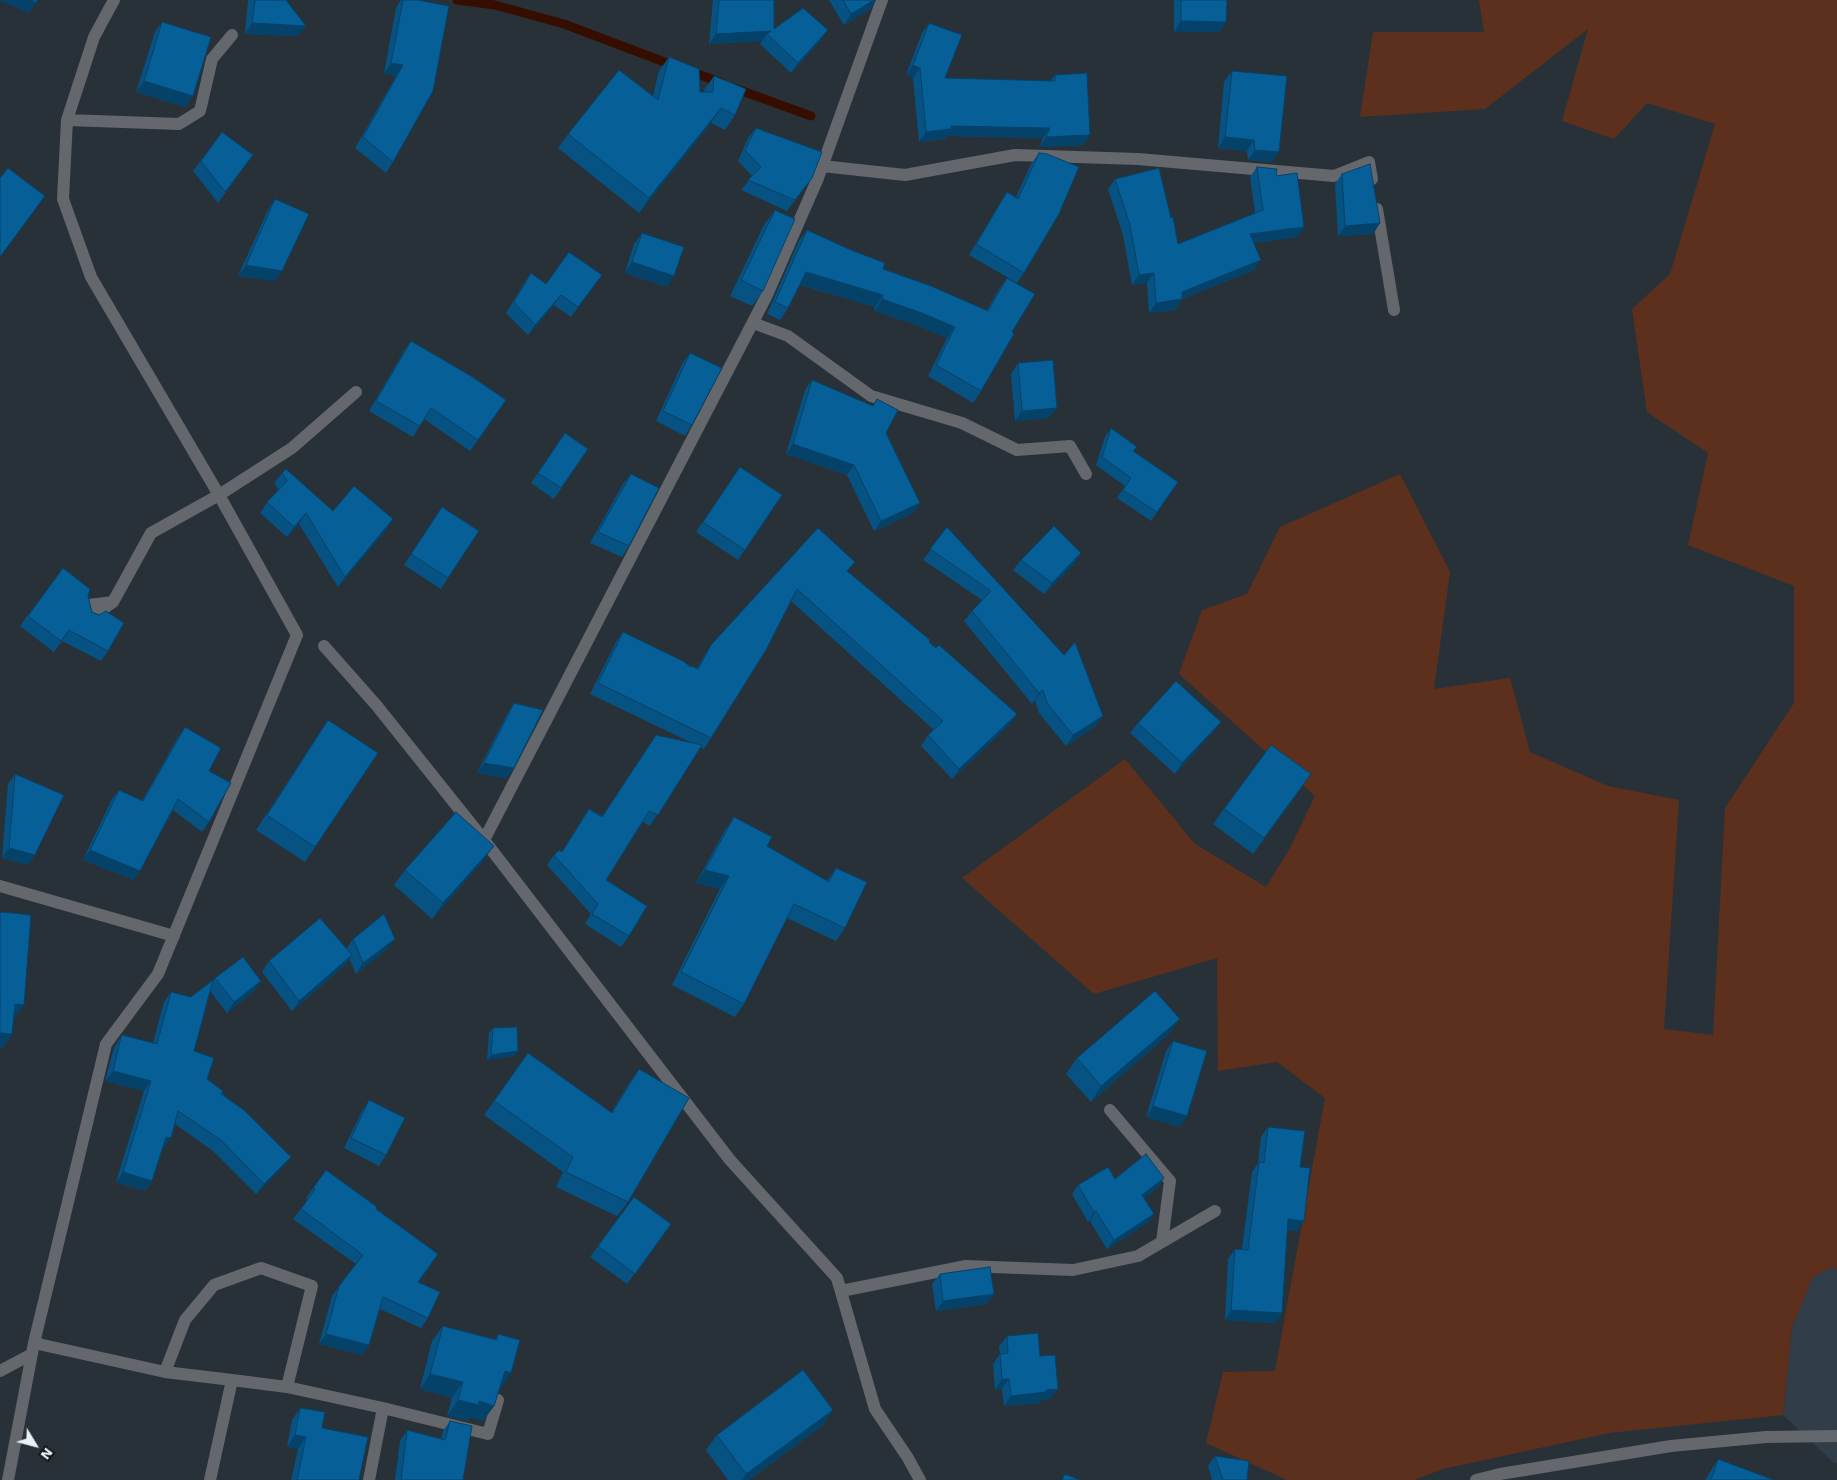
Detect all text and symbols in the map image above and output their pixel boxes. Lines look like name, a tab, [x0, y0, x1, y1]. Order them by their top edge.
north arrow	[10, 1420, 60, 1470]
text: N	[37, 1445, 56, 1463]

